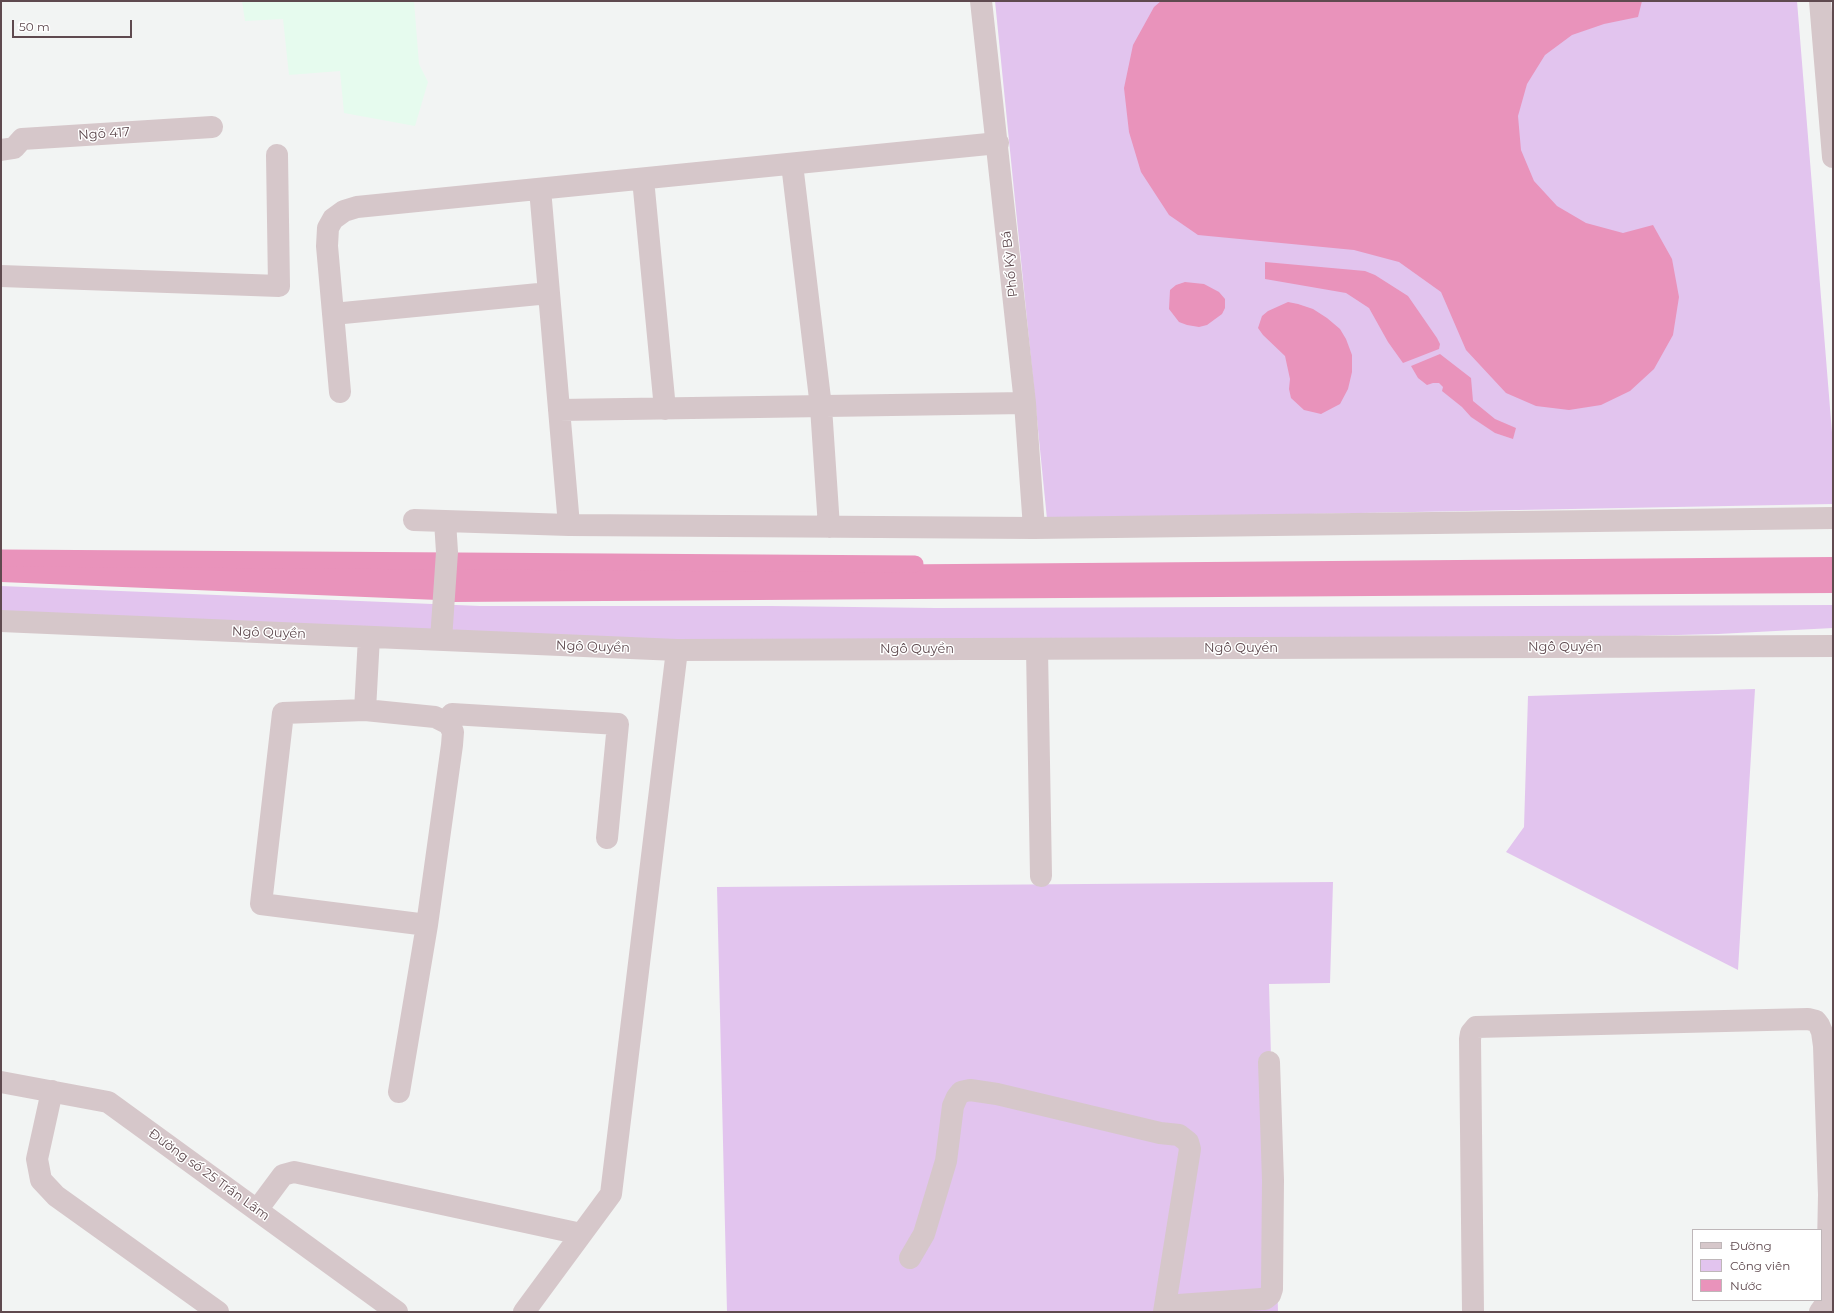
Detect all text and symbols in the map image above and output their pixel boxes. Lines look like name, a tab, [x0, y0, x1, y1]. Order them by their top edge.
scale bar	[14, 12, 134, 38]
text: 50 m	[19, 19, 50, 34]
street label: Ngõ 417	[78, 124, 130, 144]
street label: Phố Kỳ Bá	[999, 230, 1021, 298]
street label: Ngô Quyền	[232, 624, 306, 642]
street label: Ngô Quyền	[556, 638, 630, 656]
street label: Ngô Quyền	[1528, 639, 1602, 655]
street label: Ngô Quyền	[1204, 640, 1278, 656]
street label: Ngô Quyền	[880, 641, 954, 657]
street label: Đường số 25 Trần Lãm	[146, 1126, 272, 1224]
legend	[1692, 1229, 1822, 1301]
text: Đường	[1730, 1238, 1772, 1253]
text: Công viên	[1730, 1258, 1790, 1273]
text: Nước	[1730, 1278, 1762, 1293]

